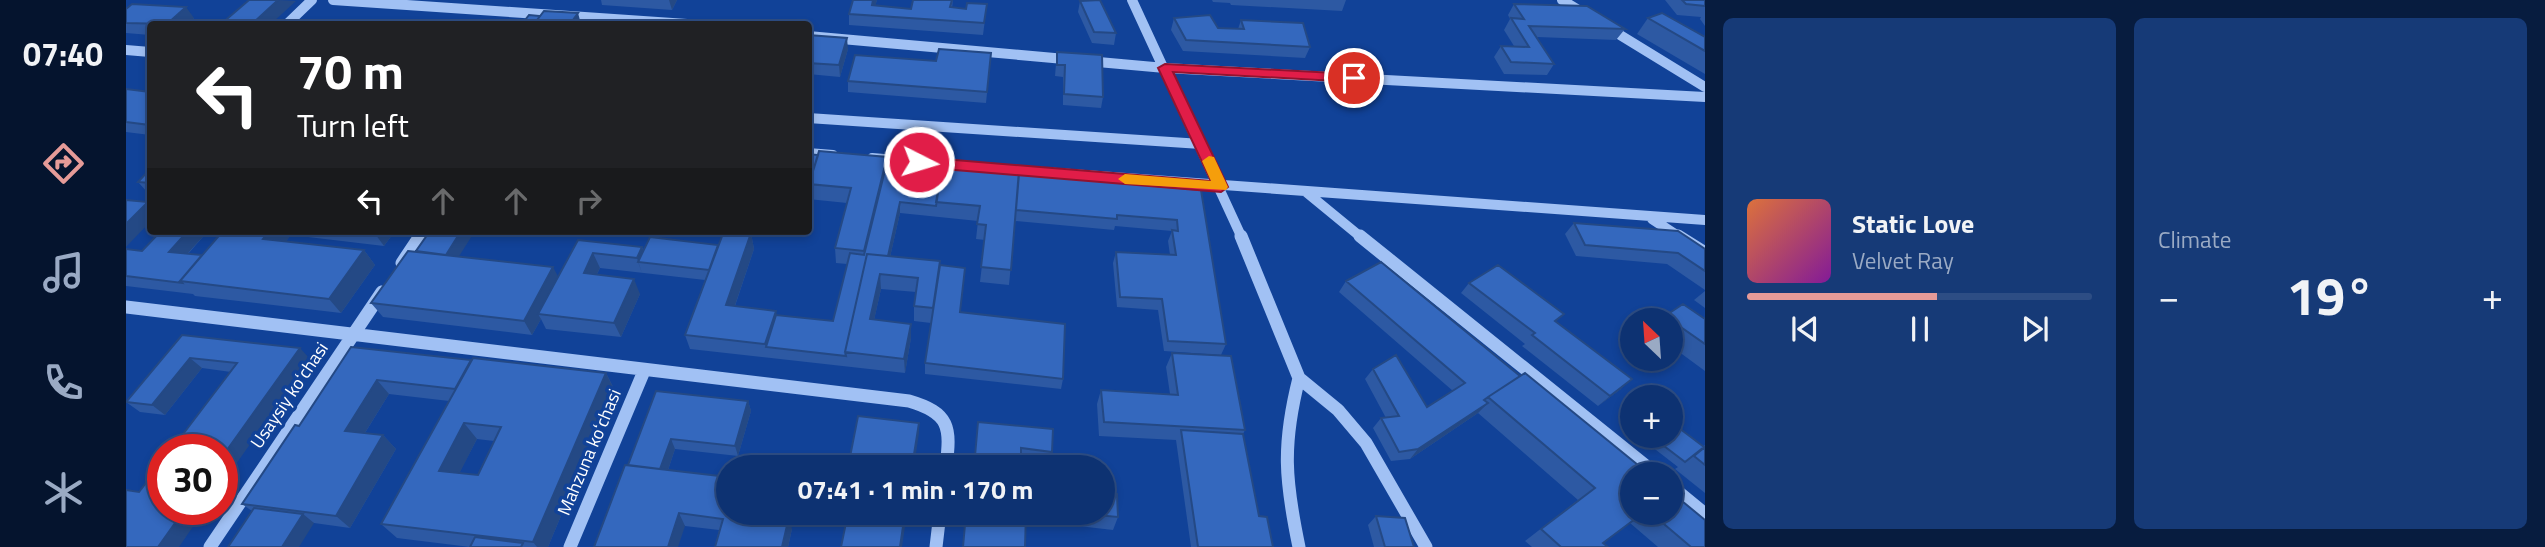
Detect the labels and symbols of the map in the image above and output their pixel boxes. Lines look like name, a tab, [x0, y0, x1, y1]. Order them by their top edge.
pin	[1324, 48, 1384, 108]
position arrow	[882, 125, 956, 199]
north arrow	[1620, 308, 1684, 371]
street label: Usaysiy koʻchasi	[243, 336, 335, 454]
street label: Mahzuna koʻchasi	[550, 385, 628, 519]
speed limit sign: 30	[147, 434, 238, 525]

